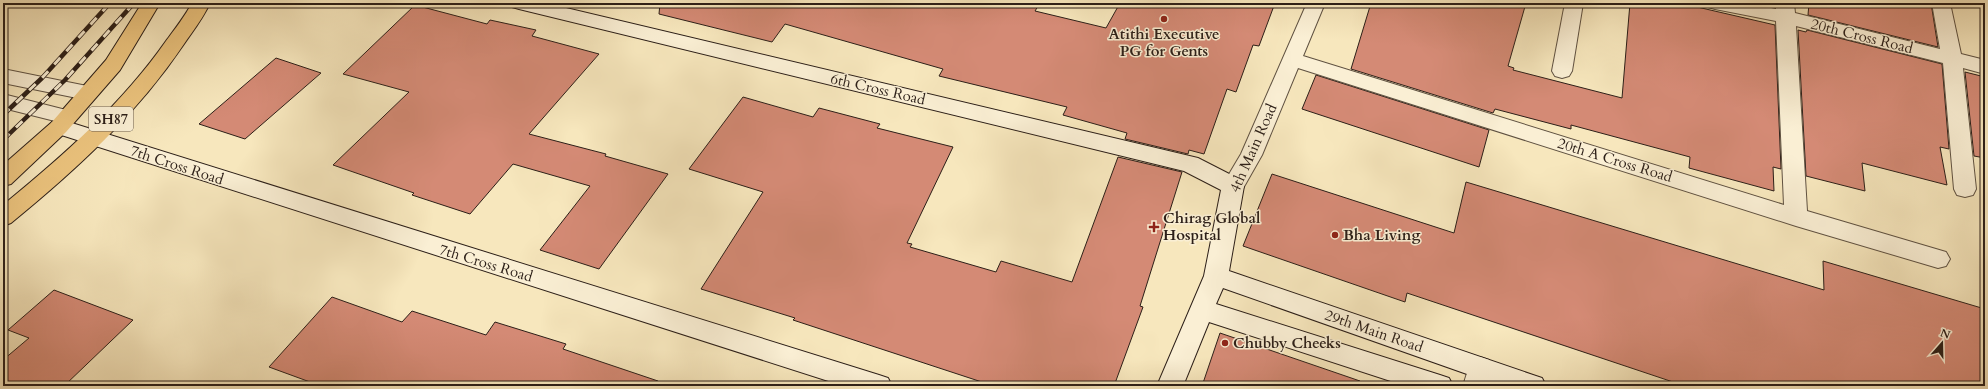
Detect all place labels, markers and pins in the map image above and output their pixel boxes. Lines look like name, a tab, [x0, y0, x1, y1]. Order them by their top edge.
marker: Atithi Executive PG for Gents	[1159, 14, 1169, 24]
place label: Atithi Executive PG for Gents	[1109, 24, 1219, 61]
place label: Chirag Global Hospital	[1163, 208, 1261, 245]
marker: Chirag Global Hospital	[1148, 221, 1160, 233]
place label: Bha Living	[1343, 225, 1420, 245]
marker: Bha Living	[1330, 230, 1340, 240]
place label: Chubby Cheeks	[1233, 333, 1341, 353]
marker: Chubby Cheeks	[1220, 338, 1230, 348]

